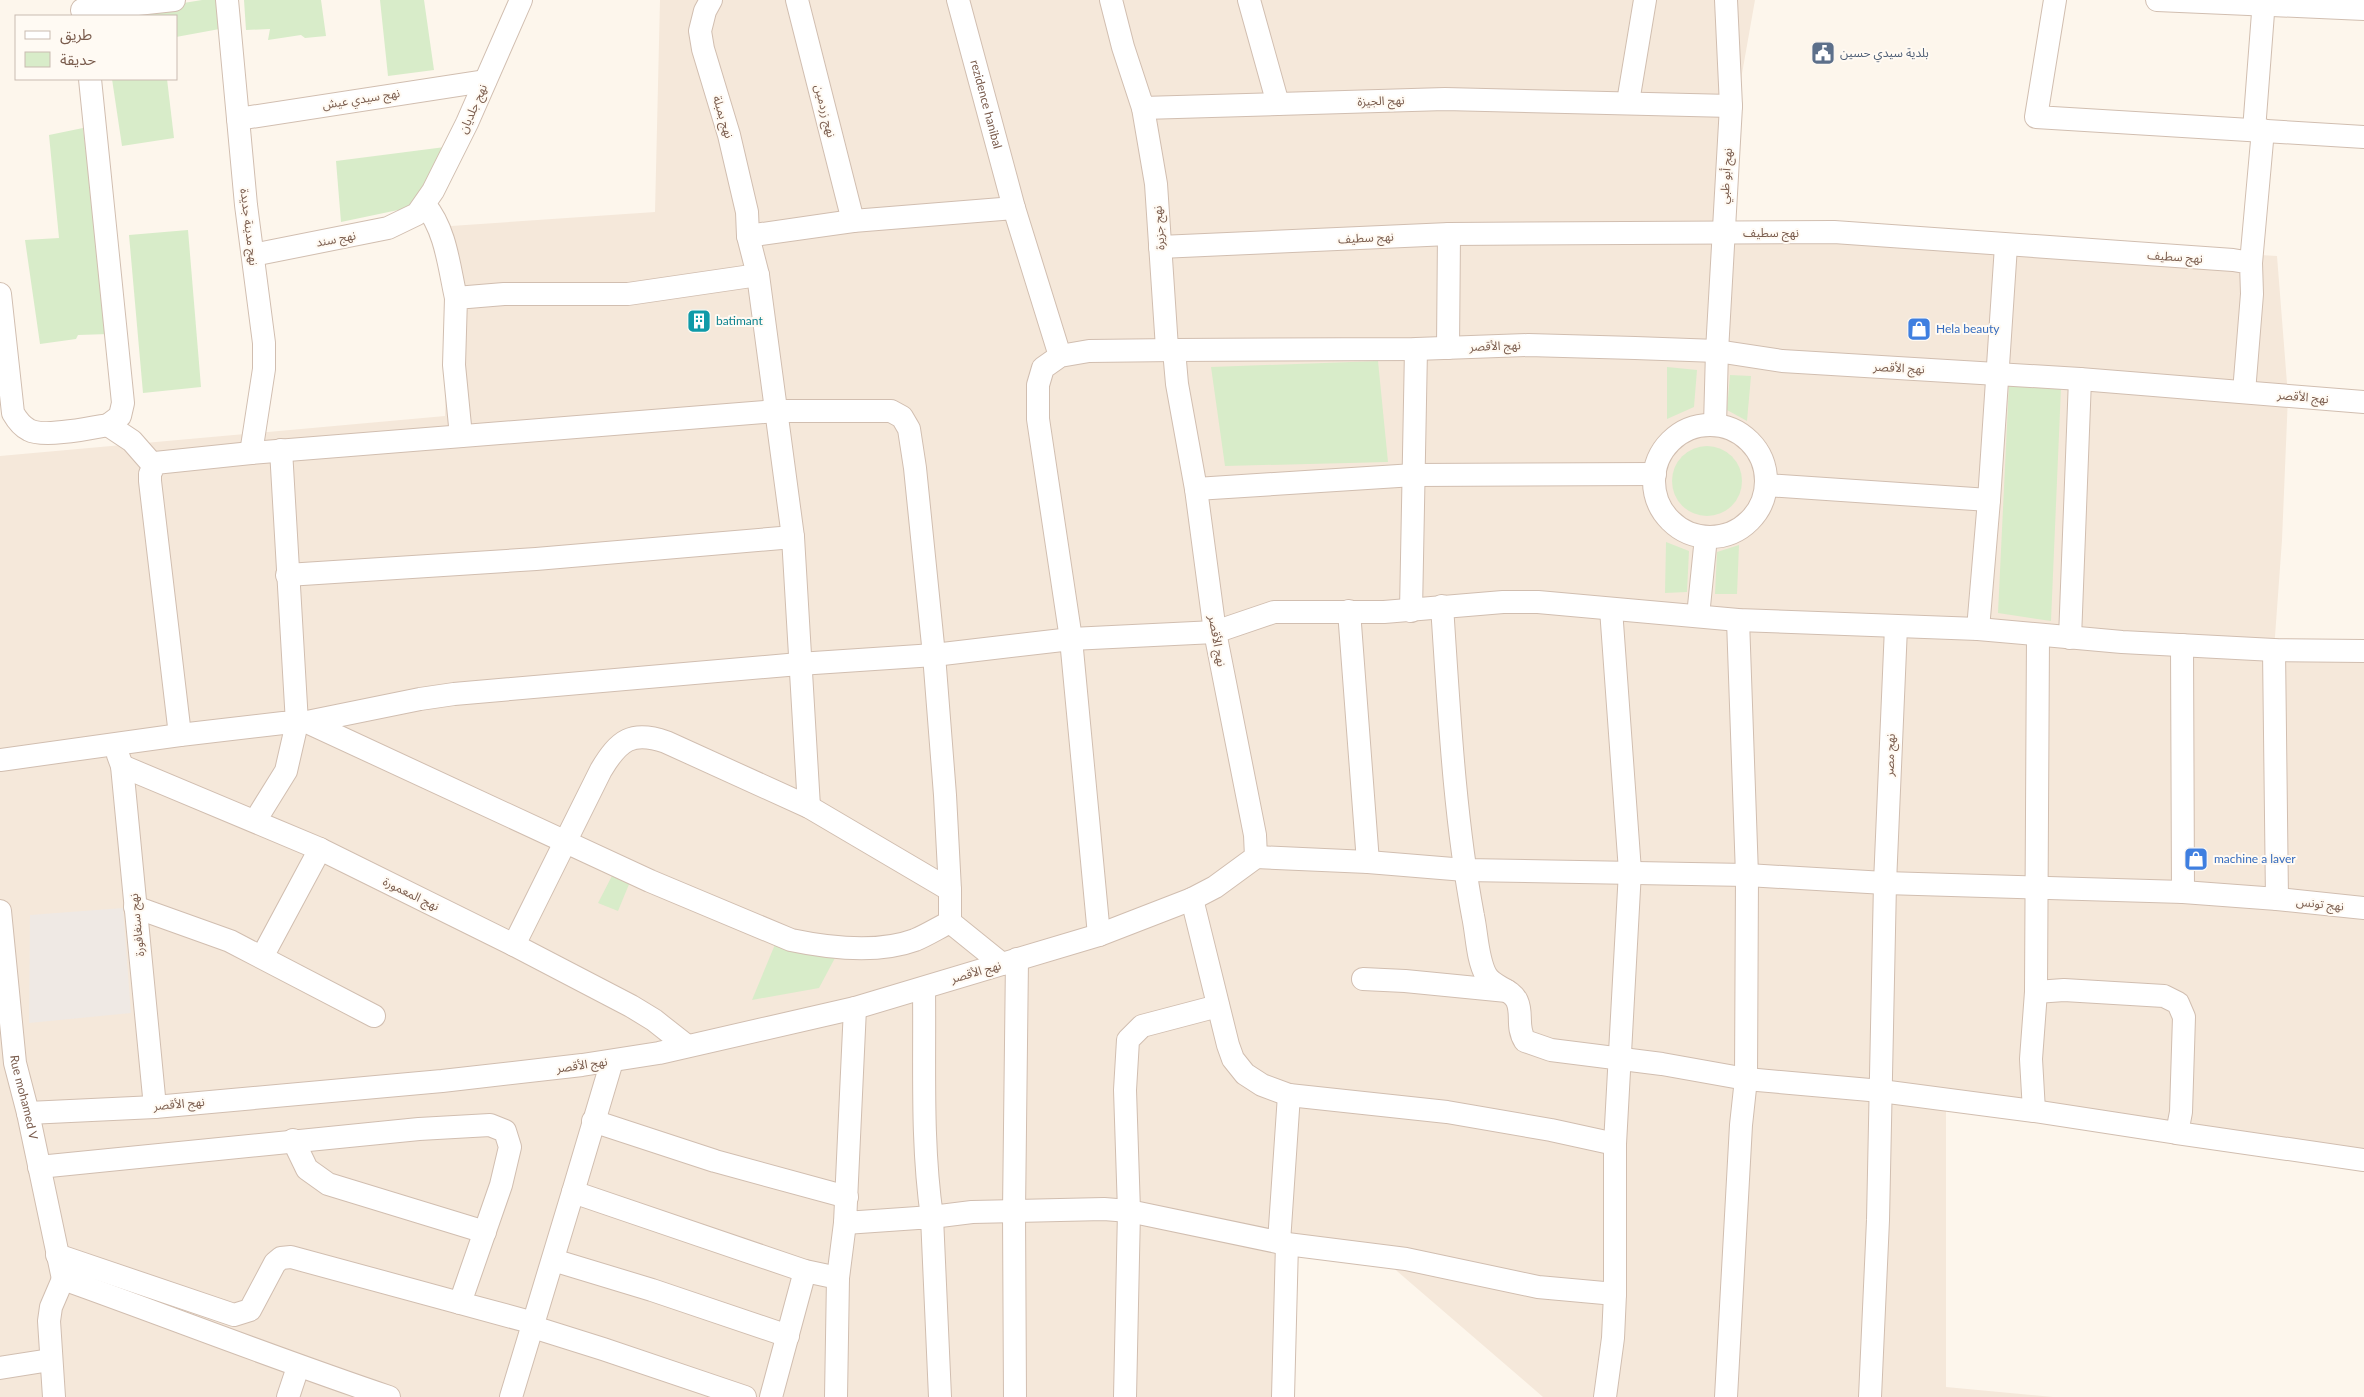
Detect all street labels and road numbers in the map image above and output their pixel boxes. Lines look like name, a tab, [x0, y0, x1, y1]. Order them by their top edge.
street label: rezidence hanibal	[967, 58, 1006, 150]
street label: نهج جلديان	[455, 82, 492, 137]
street label: نهج زردمين	[810, 83, 839, 139]
street label: نهج سيدي عيش	[321, 85, 401, 115]
street label: نهج الجيزة	[1357, 92, 1405, 111]
street label: نهج بمبلة	[708, 94, 737, 141]
street label: نهج أبو ظبي	[1716, 147, 1738, 205]
street label: نهج مدينة جديدة	[235, 187, 262, 267]
street label: نهج جزيرة	[1149, 205, 1170, 251]
street label: نهج سطيف	[1743, 225, 1799, 242]
street label: نهج سند	[315, 227, 357, 252]
street label: نهج سطيف	[1338, 229, 1394, 248]
street label: نهج سطيف	[2147, 247, 2203, 268]
street label: نهج الأقصر	[1468, 337, 1521, 356]
street label: نهج الأقصر	[1872, 359, 1925, 378]
street label: نهج الأقصر	[2276, 387, 2329, 408]
street label: نهج الأقصر	[1203, 613, 1229, 668]
street label: نهج مصر	[1881, 733, 1900, 778]
street label: نهج المعمورة	[380, 873, 442, 915]
street label: نهج سنغافورة	[126, 893, 149, 957]
street label: نهج تونس	[2295, 894, 2345, 915]
street label: نهج الأقصر	[948, 957, 1003, 988]
street label: نهج الأقصر	[554, 1053, 609, 1078]
street label: Rue mohamed V	[7, 1054, 42, 1142]
street label: نهج الأقصر	[152, 1094, 205, 1115]

